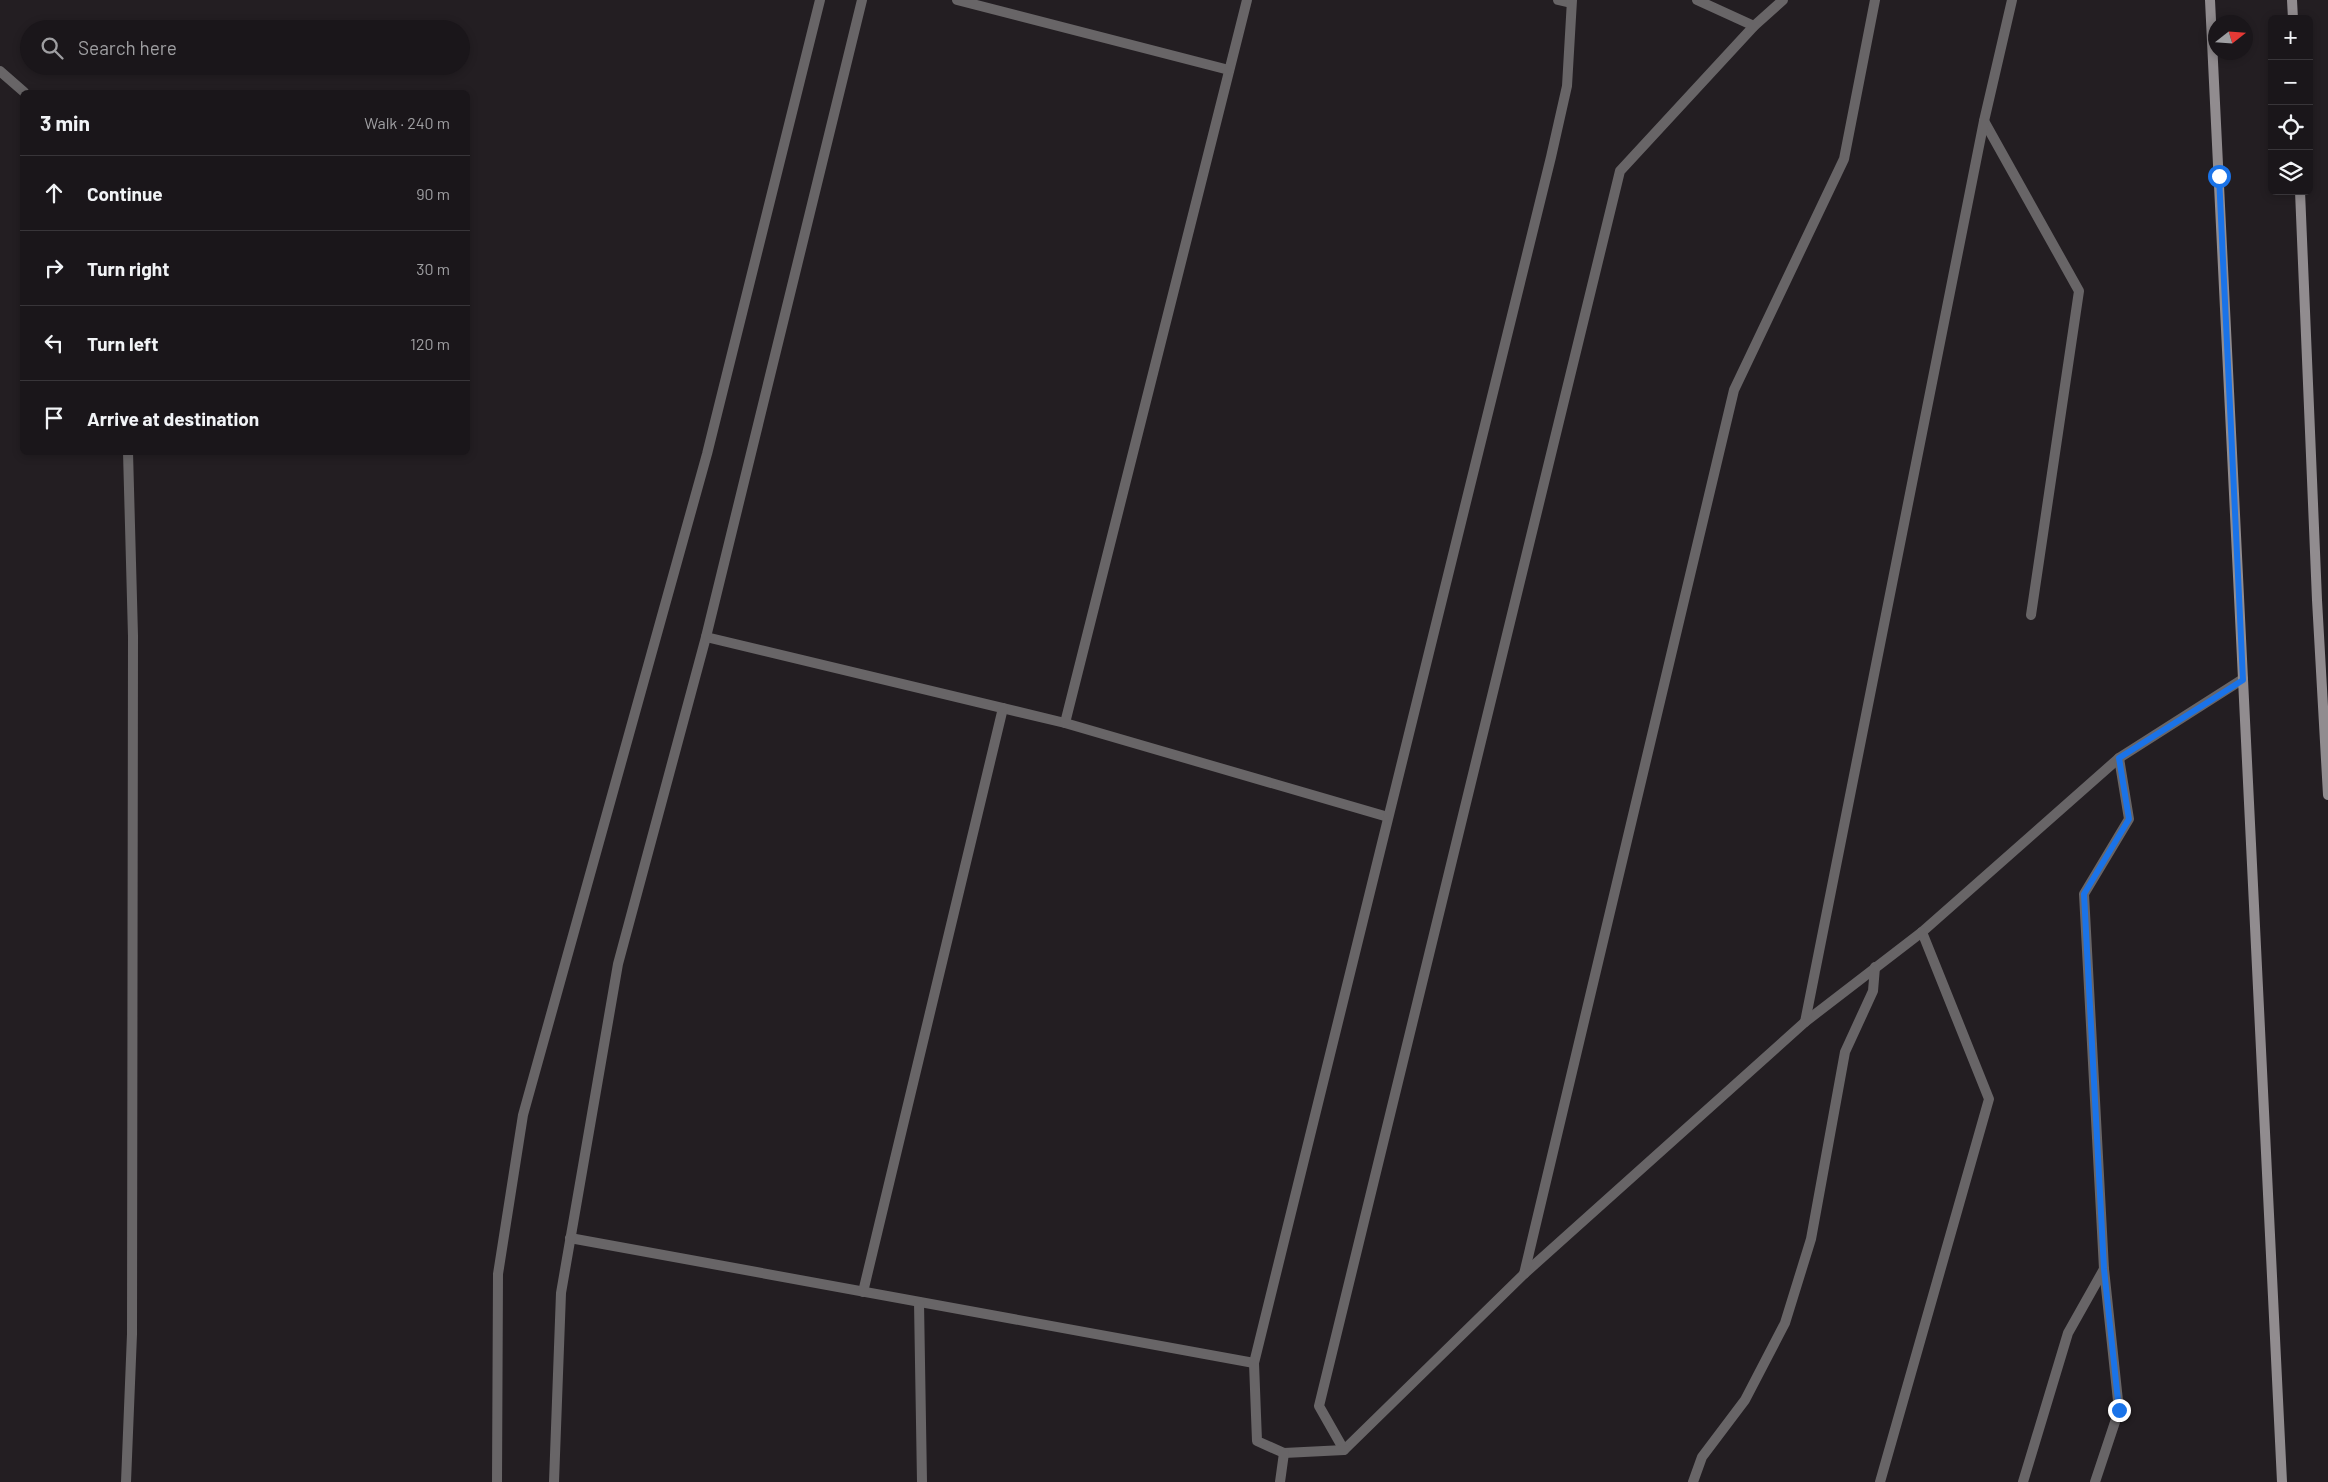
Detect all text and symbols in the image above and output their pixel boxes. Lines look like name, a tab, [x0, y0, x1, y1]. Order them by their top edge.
north arrow	[2208, 15, 2253, 60]
map controls	[2268, 15, 2313, 195]
button: +	[2268, 15, 2313, 60]
search box	[20, 20, 470, 75]
icon: search	[38, 34, 66, 62]
text: Search here	[78, 36, 177, 59]
button: −	[2268, 60, 2313, 105]
button: locate	[2268, 105, 2313, 150]
text: 3 min	[40, 110, 90, 135]
text: Walk · 240 m	[364, 113, 450, 132]
button: layers	[2268, 150, 2313, 195]
route start	[2208, 165, 2231, 188]
icon: ahead	[40, 179, 68, 207]
text: Continue	[87, 182, 163, 205]
text: 90 m	[416, 184, 450, 203]
icon: right	[40, 254, 68, 282]
text: Turn right	[87, 257, 169, 280]
text: 30 m	[416, 259, 450, 278]
icon: left	[40, 329, 68, 357]
text: Turn left	[87, 332, 158, 355]
text: 120 m	[410, 334, 450, 353]
icon: arrive	[40, 404, 68, 432]
text: Arrive at destination	[87, 407, 259, 430]
route end	[2108, 1399, 2131, 1422]

